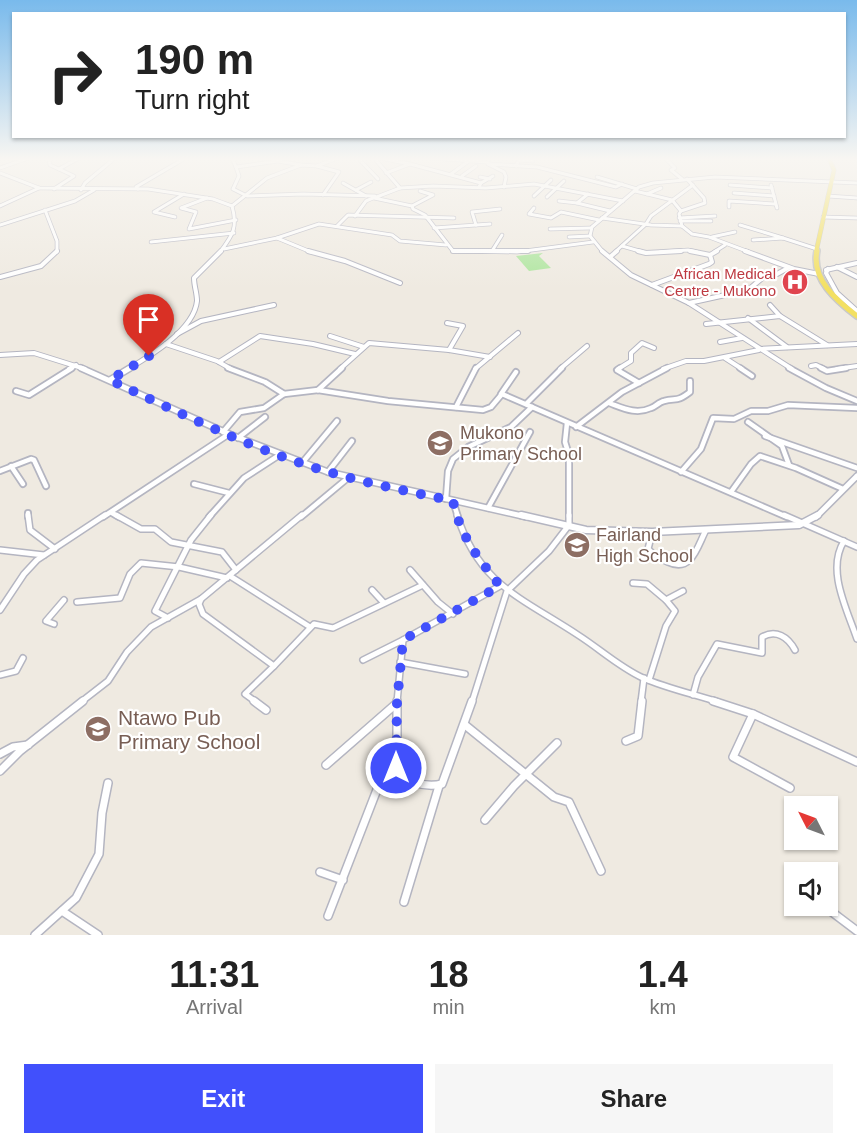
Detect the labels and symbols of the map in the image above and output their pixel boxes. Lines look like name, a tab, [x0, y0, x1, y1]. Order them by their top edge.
place label: African Medical Centre - Mukono	[664, 265, 776, 299]
hospital icon: African Medical Centre - Mukono	[780, 267, 810, 297]
pin	[123, 294, 174, 356]
place label: Mukono Primary School	[460, 423, 582, 464]
school or university icon: Mukono Primary School	[425, 428, 455, 458]
place label: Fairland High School	[596, 525, 693, 566]
school or university icon: Fairland High School	[562, 530, 592, 560]
place label: Ntawo Pub Primary School	[118, 706, 260, 753]
school or university icon: Ntawo Pub Primary School	[83, 714, 113, 744]
position arrow	[364, 736, 428, 800]
north arrow	[784, 796, 838, 850]

